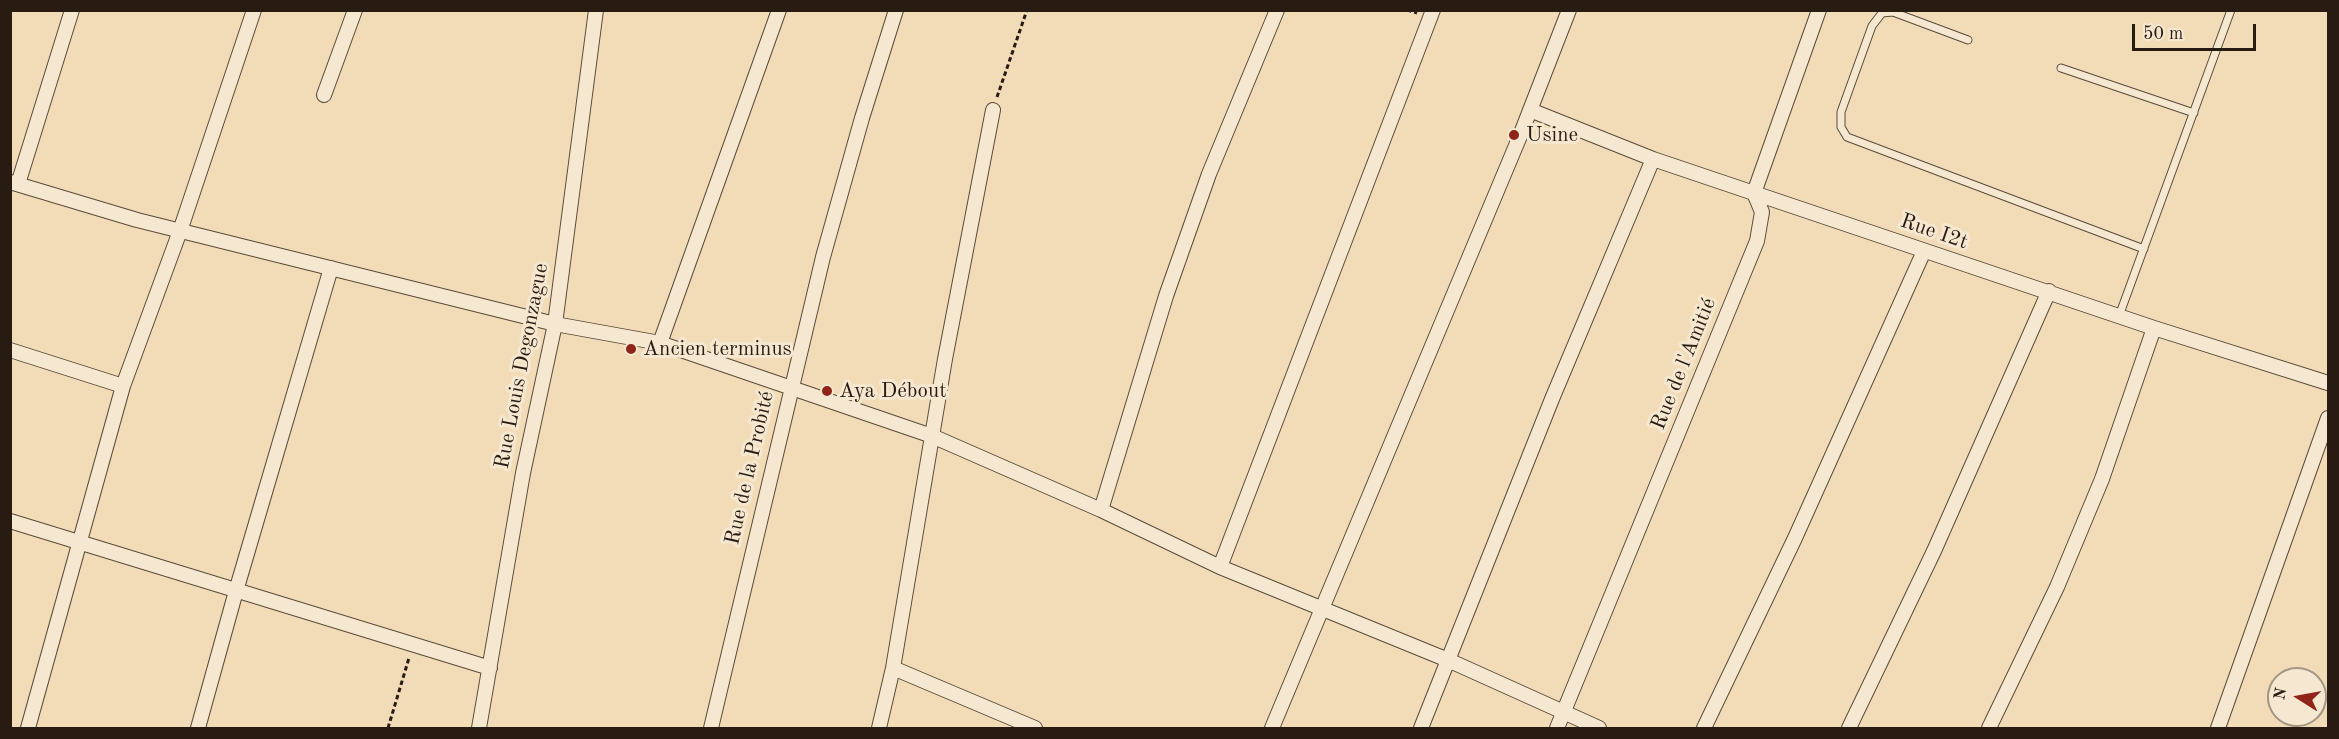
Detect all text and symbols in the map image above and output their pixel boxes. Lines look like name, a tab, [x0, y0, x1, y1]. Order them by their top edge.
scale bar	[2135, 12, 2260, 50]
text: 50 m	[2143, 25, 2183, 43]
place label: Usine	[1526, 122, 1578, 148]
marker: Usine	[1507, 128, 1521, 142]
street label: Rue I2t	[1897, 209, 1971, 255]
street label: Rue Louis Degonzague	[490, 261, 554, 471]
street label: Rue de l'Amitié	[1646, 294, 1722, 434]
place label: Ancien terminus	[643, 336, 792, 362]
marker: Ancien terminus	[624, 342, 638, 356]
place label: Aya Débout	[839, 378, 947, 404]
marker: Aya Débout	[820, 384, 834, 398]
street label: Rue de la Probité	[720, 389, 780, 547]
north arrow	[2267, 667, 2327, 727]
text: N	[2272, 686, 2290, 701]

